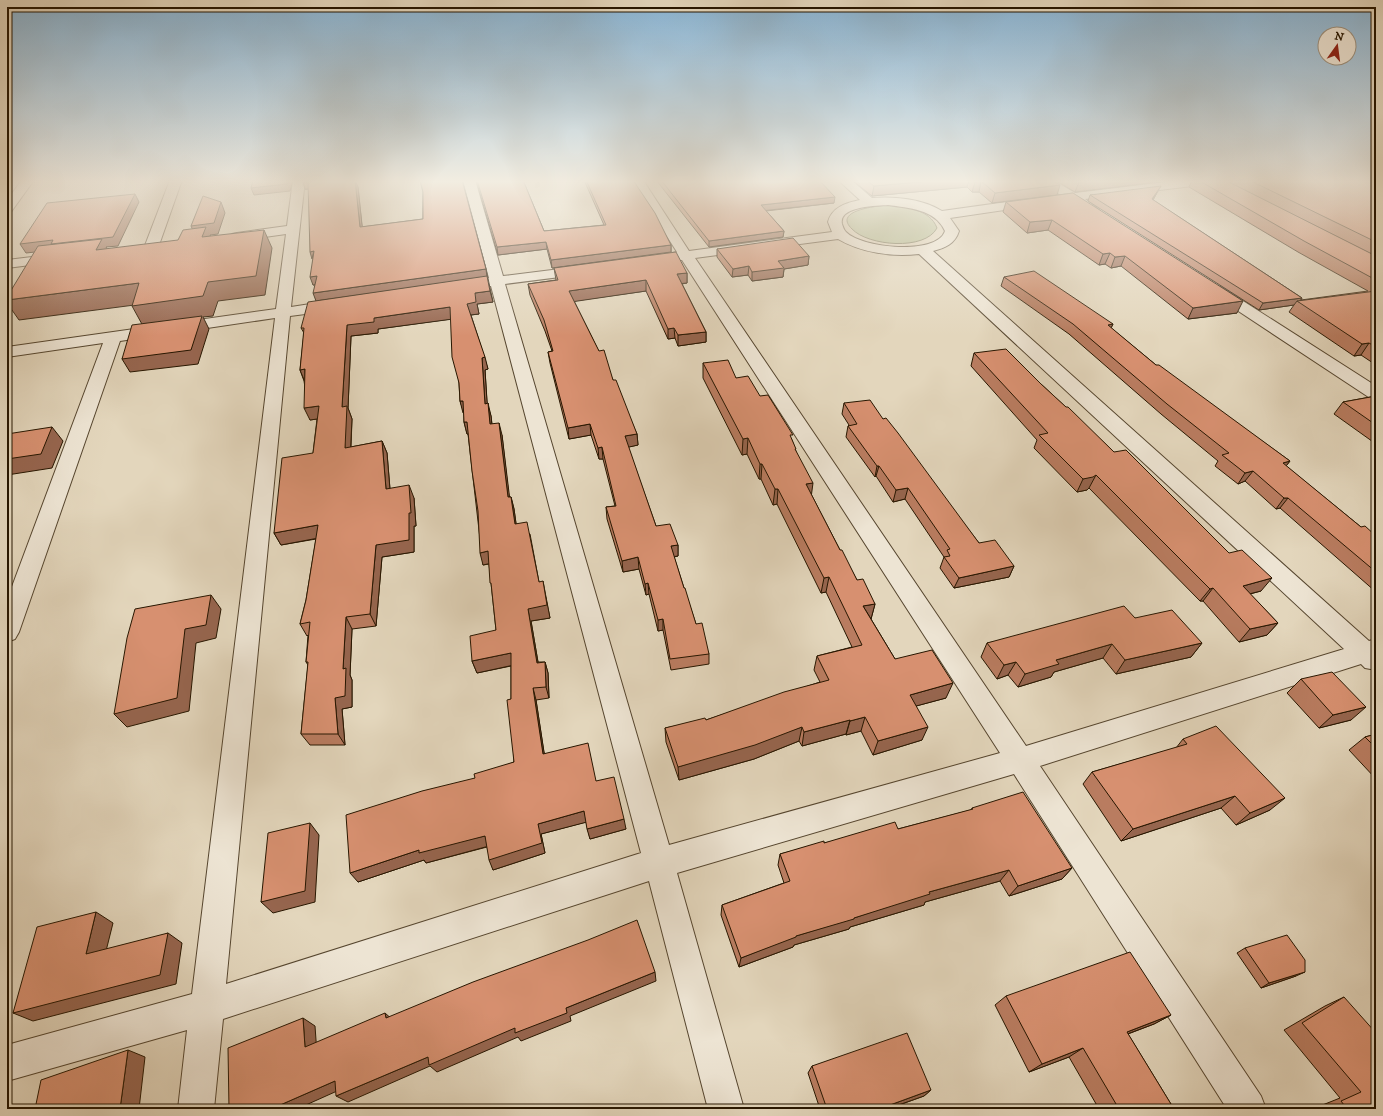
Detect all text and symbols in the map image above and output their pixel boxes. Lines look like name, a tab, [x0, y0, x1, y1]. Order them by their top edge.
north arrow	[1317, 26, 1357, 66]
text: N	[1333, 29, 1345, 45]

